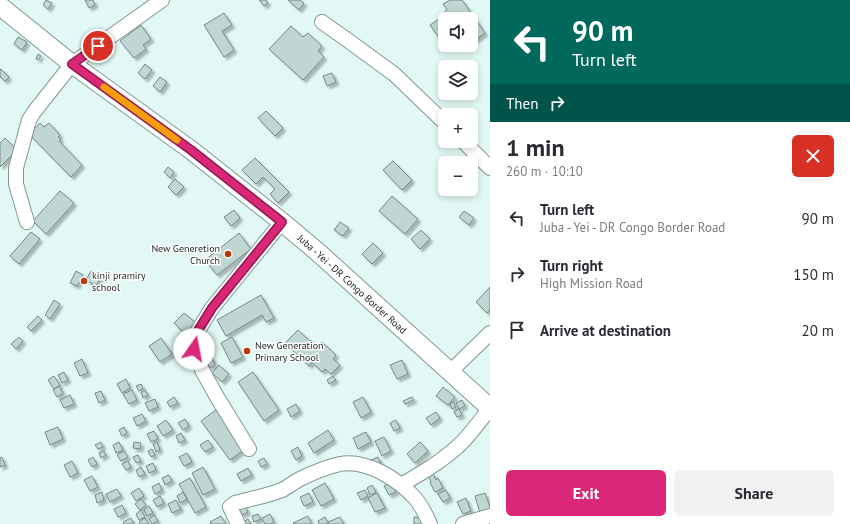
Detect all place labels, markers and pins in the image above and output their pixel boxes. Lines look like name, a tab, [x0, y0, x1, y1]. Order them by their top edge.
pin	[81, 29, 115, 63]
place label: New Generetion Church	[151, 242, 220, 267]
marker: New Generetion Church	[223, 249, 233, 259]
place label: kinji pramiry school	[92, 269, 146, 294]
marker: kinji pramiry school	[79, 276, 89, 286]
place label: New Generation Primary School	[255, 339, 324, 364]
marker: New Generation Primary School	[242, 346, 252, 356]

